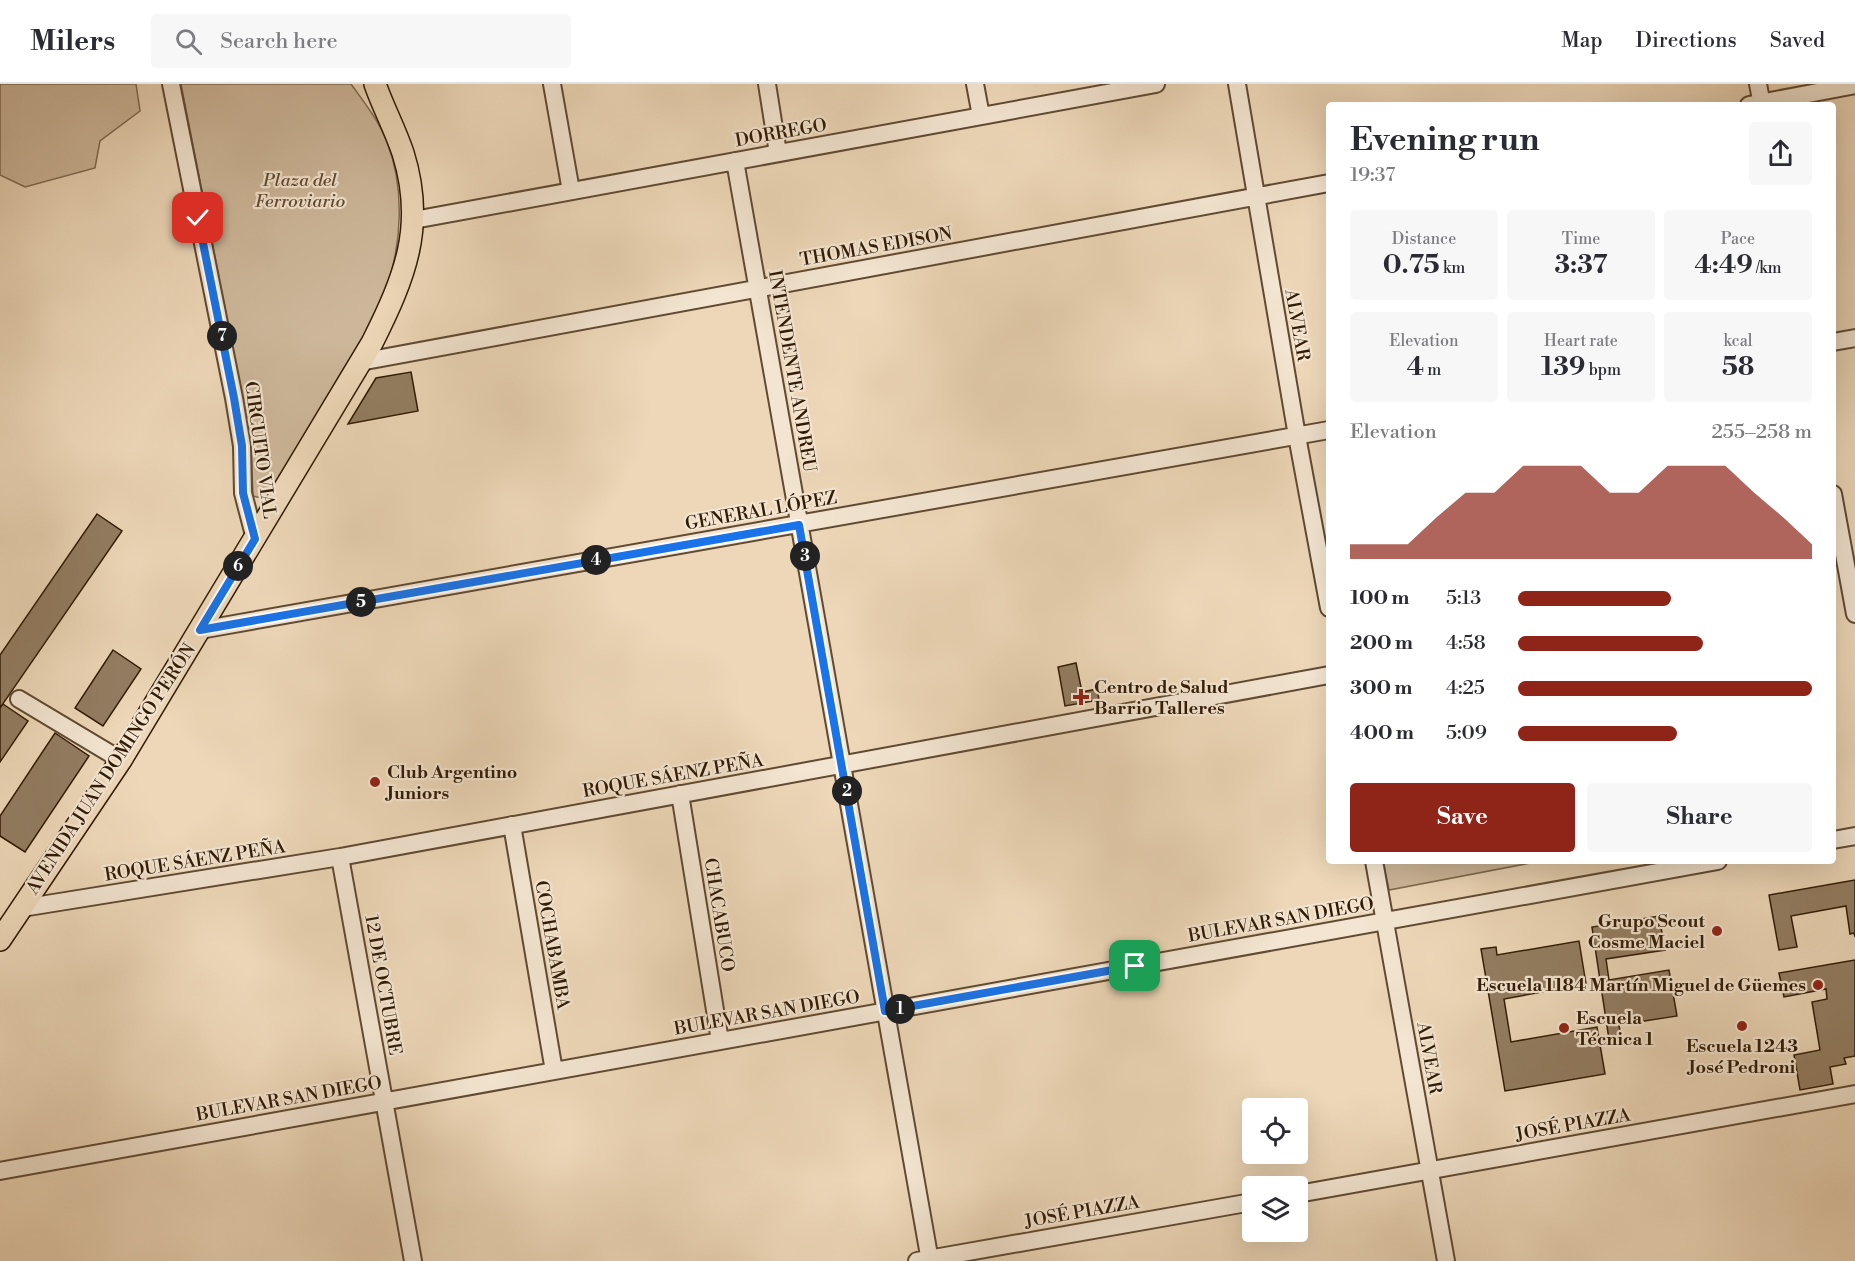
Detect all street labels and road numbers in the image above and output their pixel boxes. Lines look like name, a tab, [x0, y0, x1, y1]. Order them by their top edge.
street label: DORREGO	[733, 114, 829, 152]
street label: THOMAS EDISON	[798, 222, 955, 272]
street label: INTENDENTE ANDREU	[763, 268, 821, 475]
street label: ALVEAR	[1279, 286, 1315, 363]
street label: CIRCUITO VIAL	[239, 380, 281, 520]
street label: GENERAL LÓPEZ	[683, 486, 839, 536]
street label: AVENIDA JUAN DOMINGO PERÓN	[21, 639, 201, 900]
street label: ROQUE SÁENZ PEÑA	[581, 748, 766, 803]
street label: ROQUE SÁENZ PEÑA	[103, 834, 288, 887]
street label: CHACABUCO	[699, 856, 739, 974]
street label: COCHABAMBA	[529, 879, 575, 1012]
street label: BULEVAR SAN DIEGO	[1185, 892, 1376, 948]
street label: 12 DE OCTUBRE	[359, 913, 407, 1057]
street label: BULEVAR SAN DIEGO	[671, 985, 862, 1041]
street label: ALVEAR	[1411, 1019, 1447, 1096]
street label: BULEVAR SAN DIEGO	[193, 1071, 384, 1127]
street label: JOSÉ PIAZZA	[1513, 1103, 1633, 1147]
street label: JOSÉ PIAZZA	[1022, 1190, 1142, 1234]

